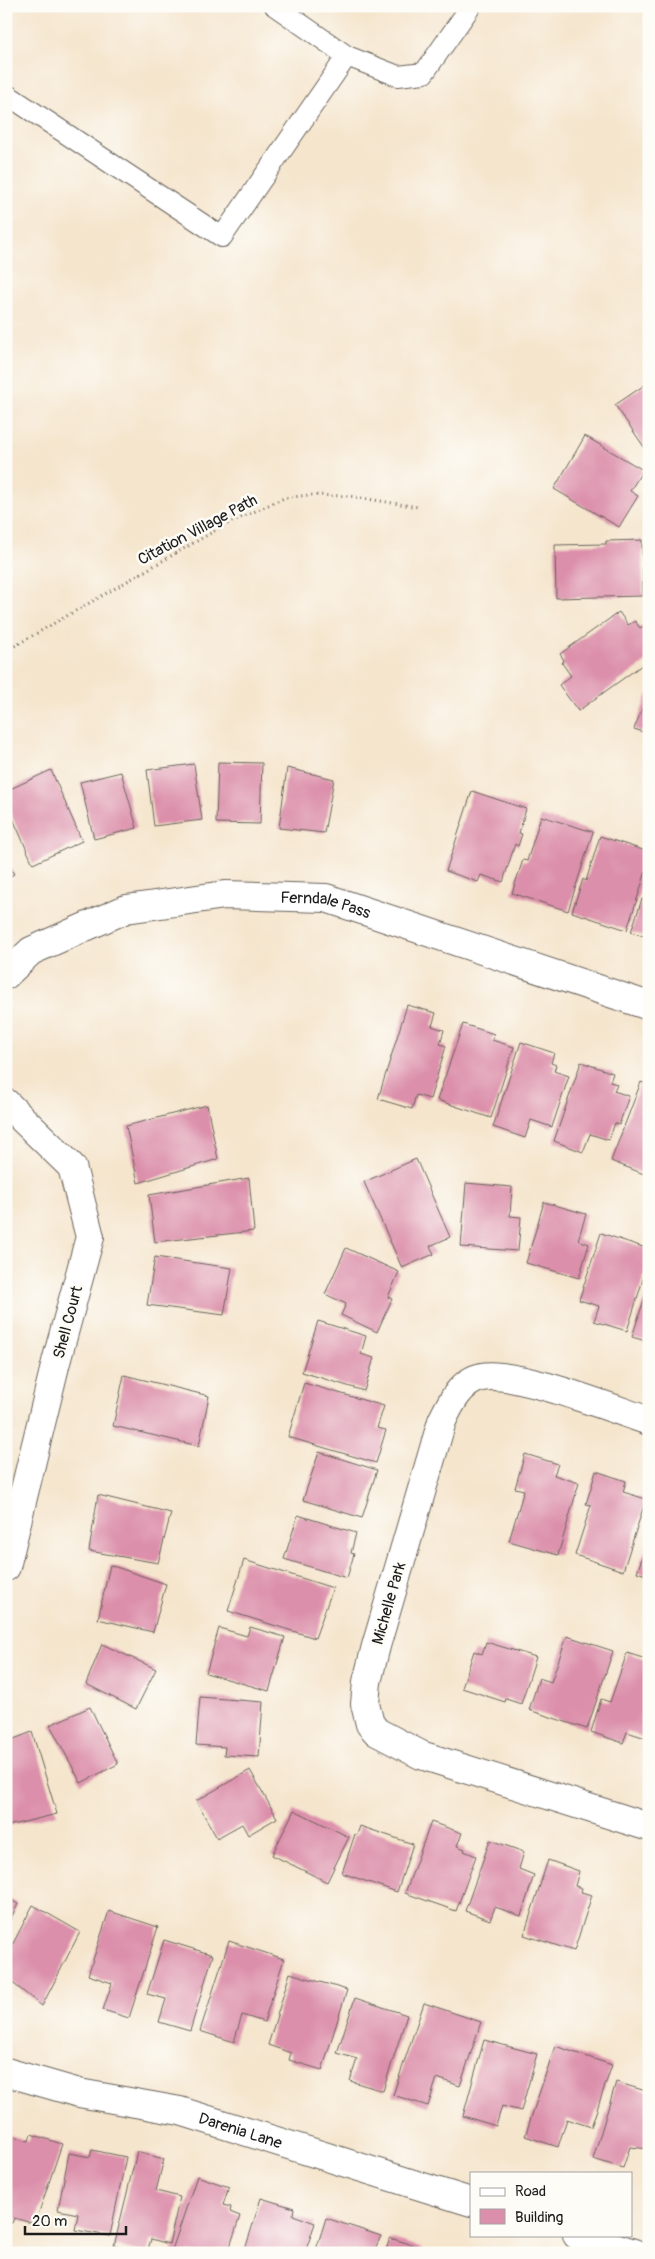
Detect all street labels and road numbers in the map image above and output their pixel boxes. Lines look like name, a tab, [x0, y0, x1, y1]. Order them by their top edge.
street label: Citation Village Path	[134, 490, 261, 570]
street label: Ferndale Pass	[280, 888, 373, 923]
street label: Shell Court	[49, 1283, 87, 1361]
street label: Michelle Park	[368, 1559, 410, 1647]
street label: Darenia Lane	[196, 2108, 285, 2153]

